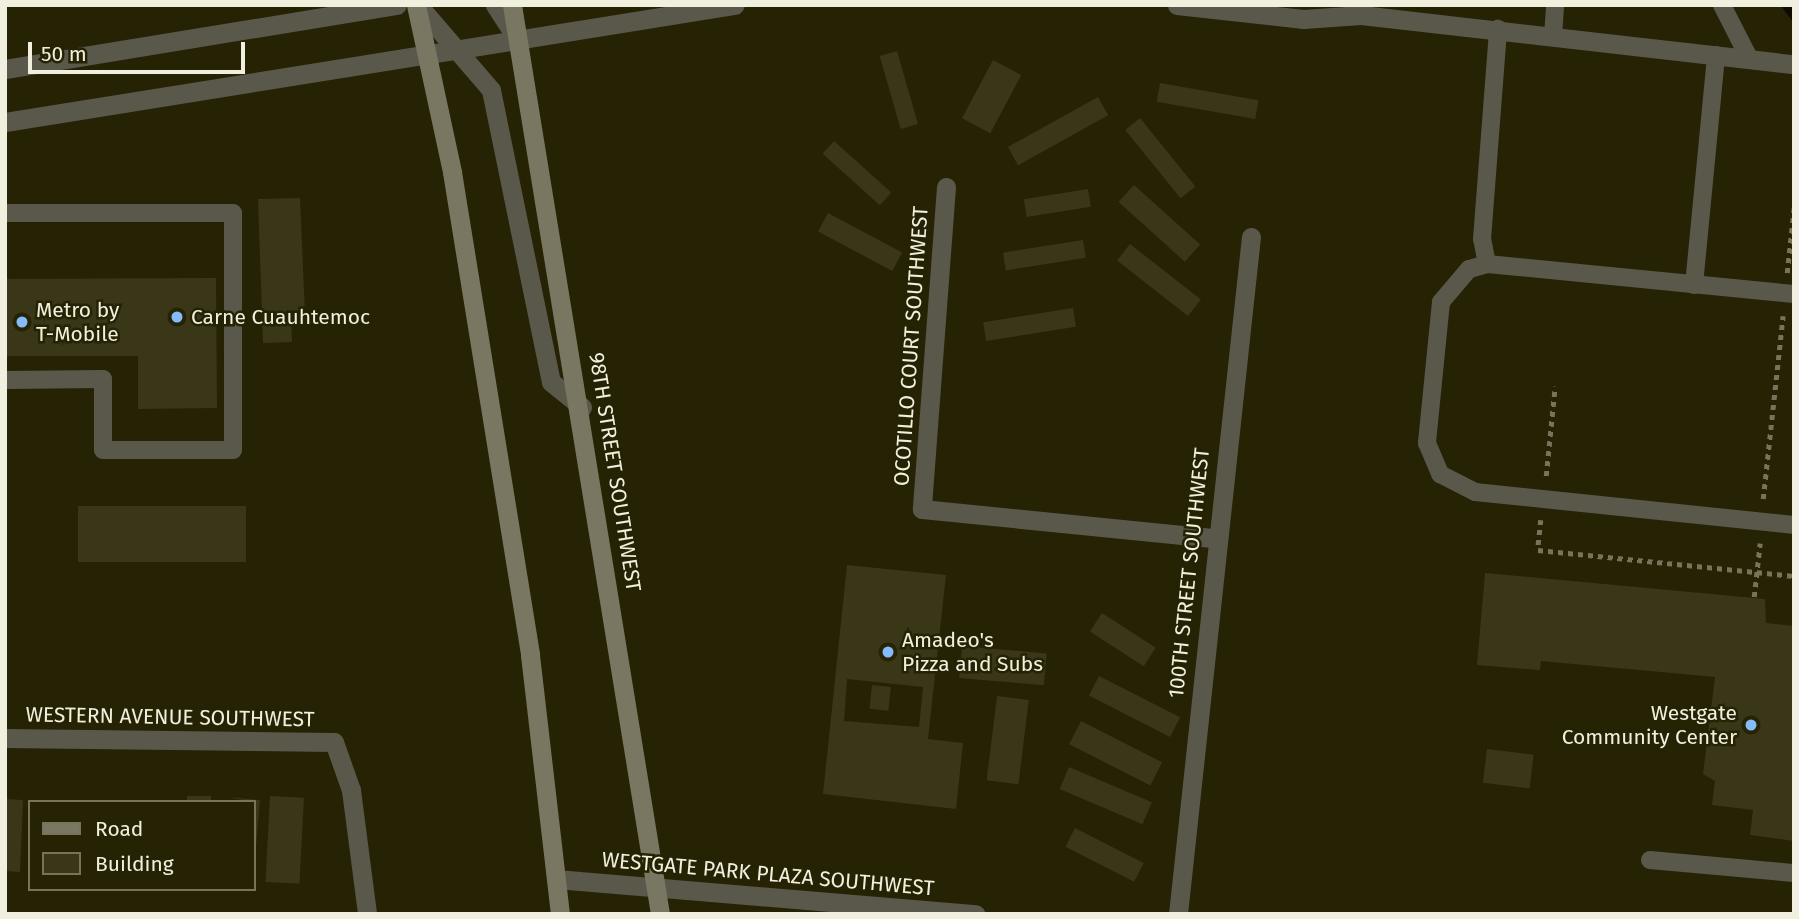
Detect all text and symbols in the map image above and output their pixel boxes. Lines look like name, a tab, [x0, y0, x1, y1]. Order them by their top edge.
scale bar	[32, 28, 248, 72]
text: 50 m	[41, 41, 87, 67]
street label: OCOTILLO COURT SOUTHWEST	[889, 205, 933, 487]
place label: Metro by T-Mobile	[36, 297, 119, 347]
place label: Carne Cuauhtemoc	[191, 304, 370, 330]
marker: Carne Cuauhtemoc	[169, 309, 185, 325]
marker: Metro by T-Mobile	[14, 314, 30, 330]
street label: 98TH STREET SOUTHWEST	[584, 351, 646, 593]
street label: 100TH STREET SOUTHWEST	[1163, 447, 1215, 699]
place label: Amadeo's Pizza and Subs	[902, 627, 1043, 677]
marker: Amadeo's Pizza and Subs	[880, 644, 896, 660]
place label: Westgate Community Center	[1562, 700, 1737, 750]
street label: WESTERN AVENUE SOUTHWEST	[25, 702, 315, 732]
marker: Westgate Community Center	[1743, 717, 1759, 733]
legend	[28, 800, 256, 891]
text: Road	[95, 816, 143, 842]
street label: WESTGATE PARK PLAZA SOUTHWEST	[601, 847, 935, 901]
text: Building	[95, 851, 174, 877]

